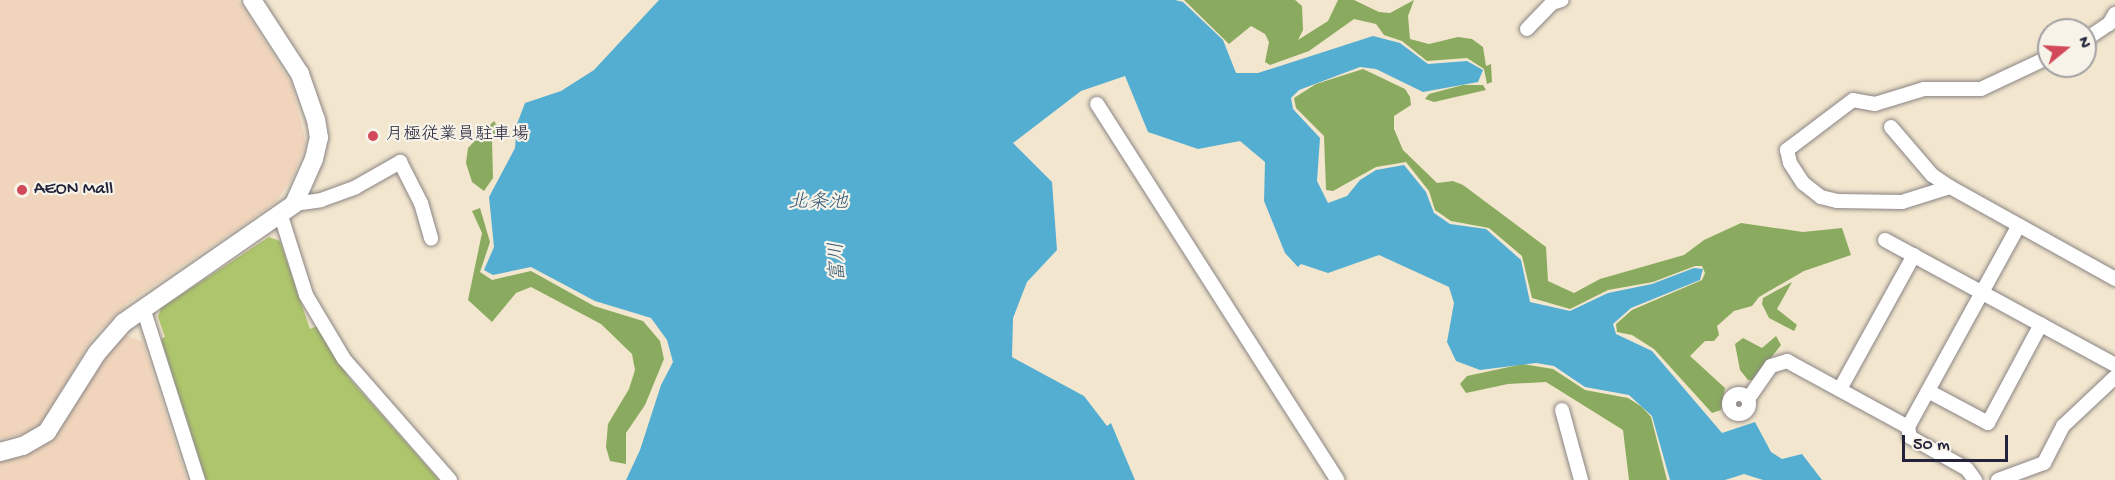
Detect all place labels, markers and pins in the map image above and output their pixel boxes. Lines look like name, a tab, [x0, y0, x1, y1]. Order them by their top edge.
place label: 月極従業員駐車場	[385, 125, 529, 147]
marker: 月極従業員駐車場	[366, 129, 380, 143]
place label: AEON Mall	[34, 179, 113, 201]
marker: AEON Mall	[15, 183, 29, 197]

